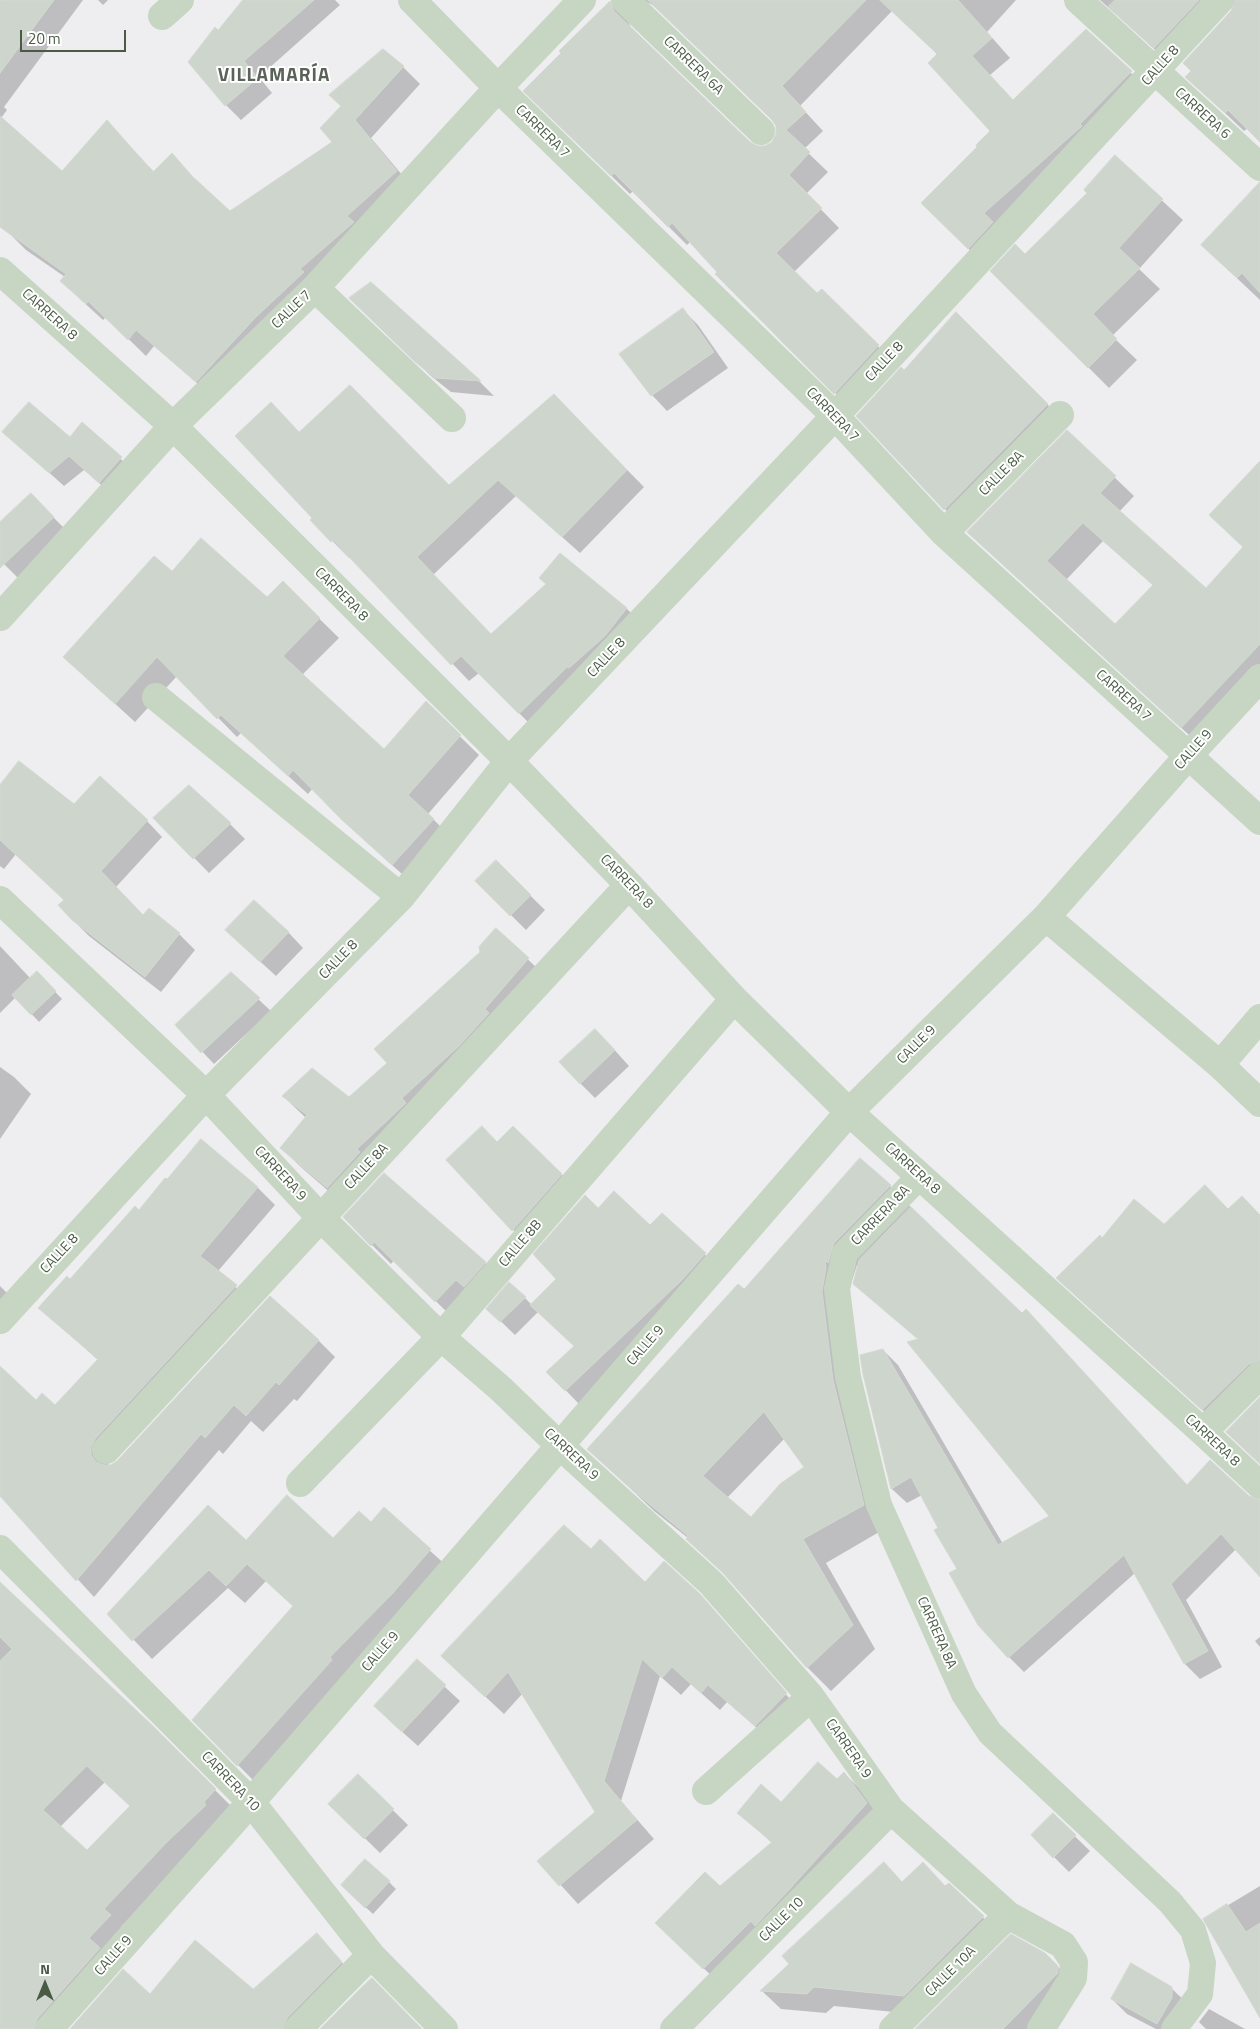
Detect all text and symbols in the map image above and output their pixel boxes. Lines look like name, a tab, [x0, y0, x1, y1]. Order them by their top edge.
scale bar	[22, 20, 129, 52]
text: 20 m	[28, 27, 61, 50]
street label: CARRERA 6A	[659, 33, 727, 99]
street label: CALLE 8	[1139, 43, 1183, 89]
district label: VILLAMARÍA	[216, 65, 332, 87]
street label: CARRERA 6	[1171, 85, 1233, 143]
street label: CARRERA 7	[511, 102, 573, 162]
street label: CARRERA 8	[18, 286, 80, 344]
street label: CALLE 7	[269, 287, 315, 333]
street label: CALLE 8	[862, 339, 908, 385]
street label: CARRERA 7	[802, 384, 862, 446]
street label: CALLE 8A	[976, 448, 1028, 500]
street label: CARRERA 8	[311, 565, 371, 625]
street label: CALLE 8	[584, 635, 630, 681]
street label: CARRERA 7	[1092, 667, 1154, 725]
street label: CALLE 9	[1172, 727, 1216, 773]
street label: CARRERA 8	[596, 851, 656, 913]
street label: CALLE 8	[316, 937, 362, 983]
street label: CALLE 9	[894, 1022, 940, 1068]
street label: CARRERA 8	[881, 1140, 943, 1198]
street label: CALLE 8A	[342, 1141, 392, 1193]
street label: CARRERA 9	[250, 1143, 310, 1205]
street label: CARRERA 8A	[848, 1182, 914, 1250]
street label: CALLE 8B	[496, 1217, 546, 1271]
street label: CALLE 8	[37, 1231, 83, 1277]
street label: CALLE 9	[624, 1322, 668, 1370]
street label: CARRERA 8	[1181, 1411, 1243, 1471]
street label: CARRERA 9	[540, 1425, 602, 1485]
street label: CARRERA 8A	[913, 1594, 959, 1672]
street label: CALLE 9	[359, 1628, 403, 1676]
street label: CARRERA 9	[821, 1716, 875, 1782]
street label: CARRERA 10	[197, 1749, 263, 1815]
street label: CALLE 10	[756, 1894, 808, 1946]
street label: CALLE 9	[92, 1933, 136, 1979]
street label: CALLE 10A	[922, 1943, 980, 2001]
text: N	[40, 1958, 50, 1979]
north arrow	[20, 1959, 70, 2009]

